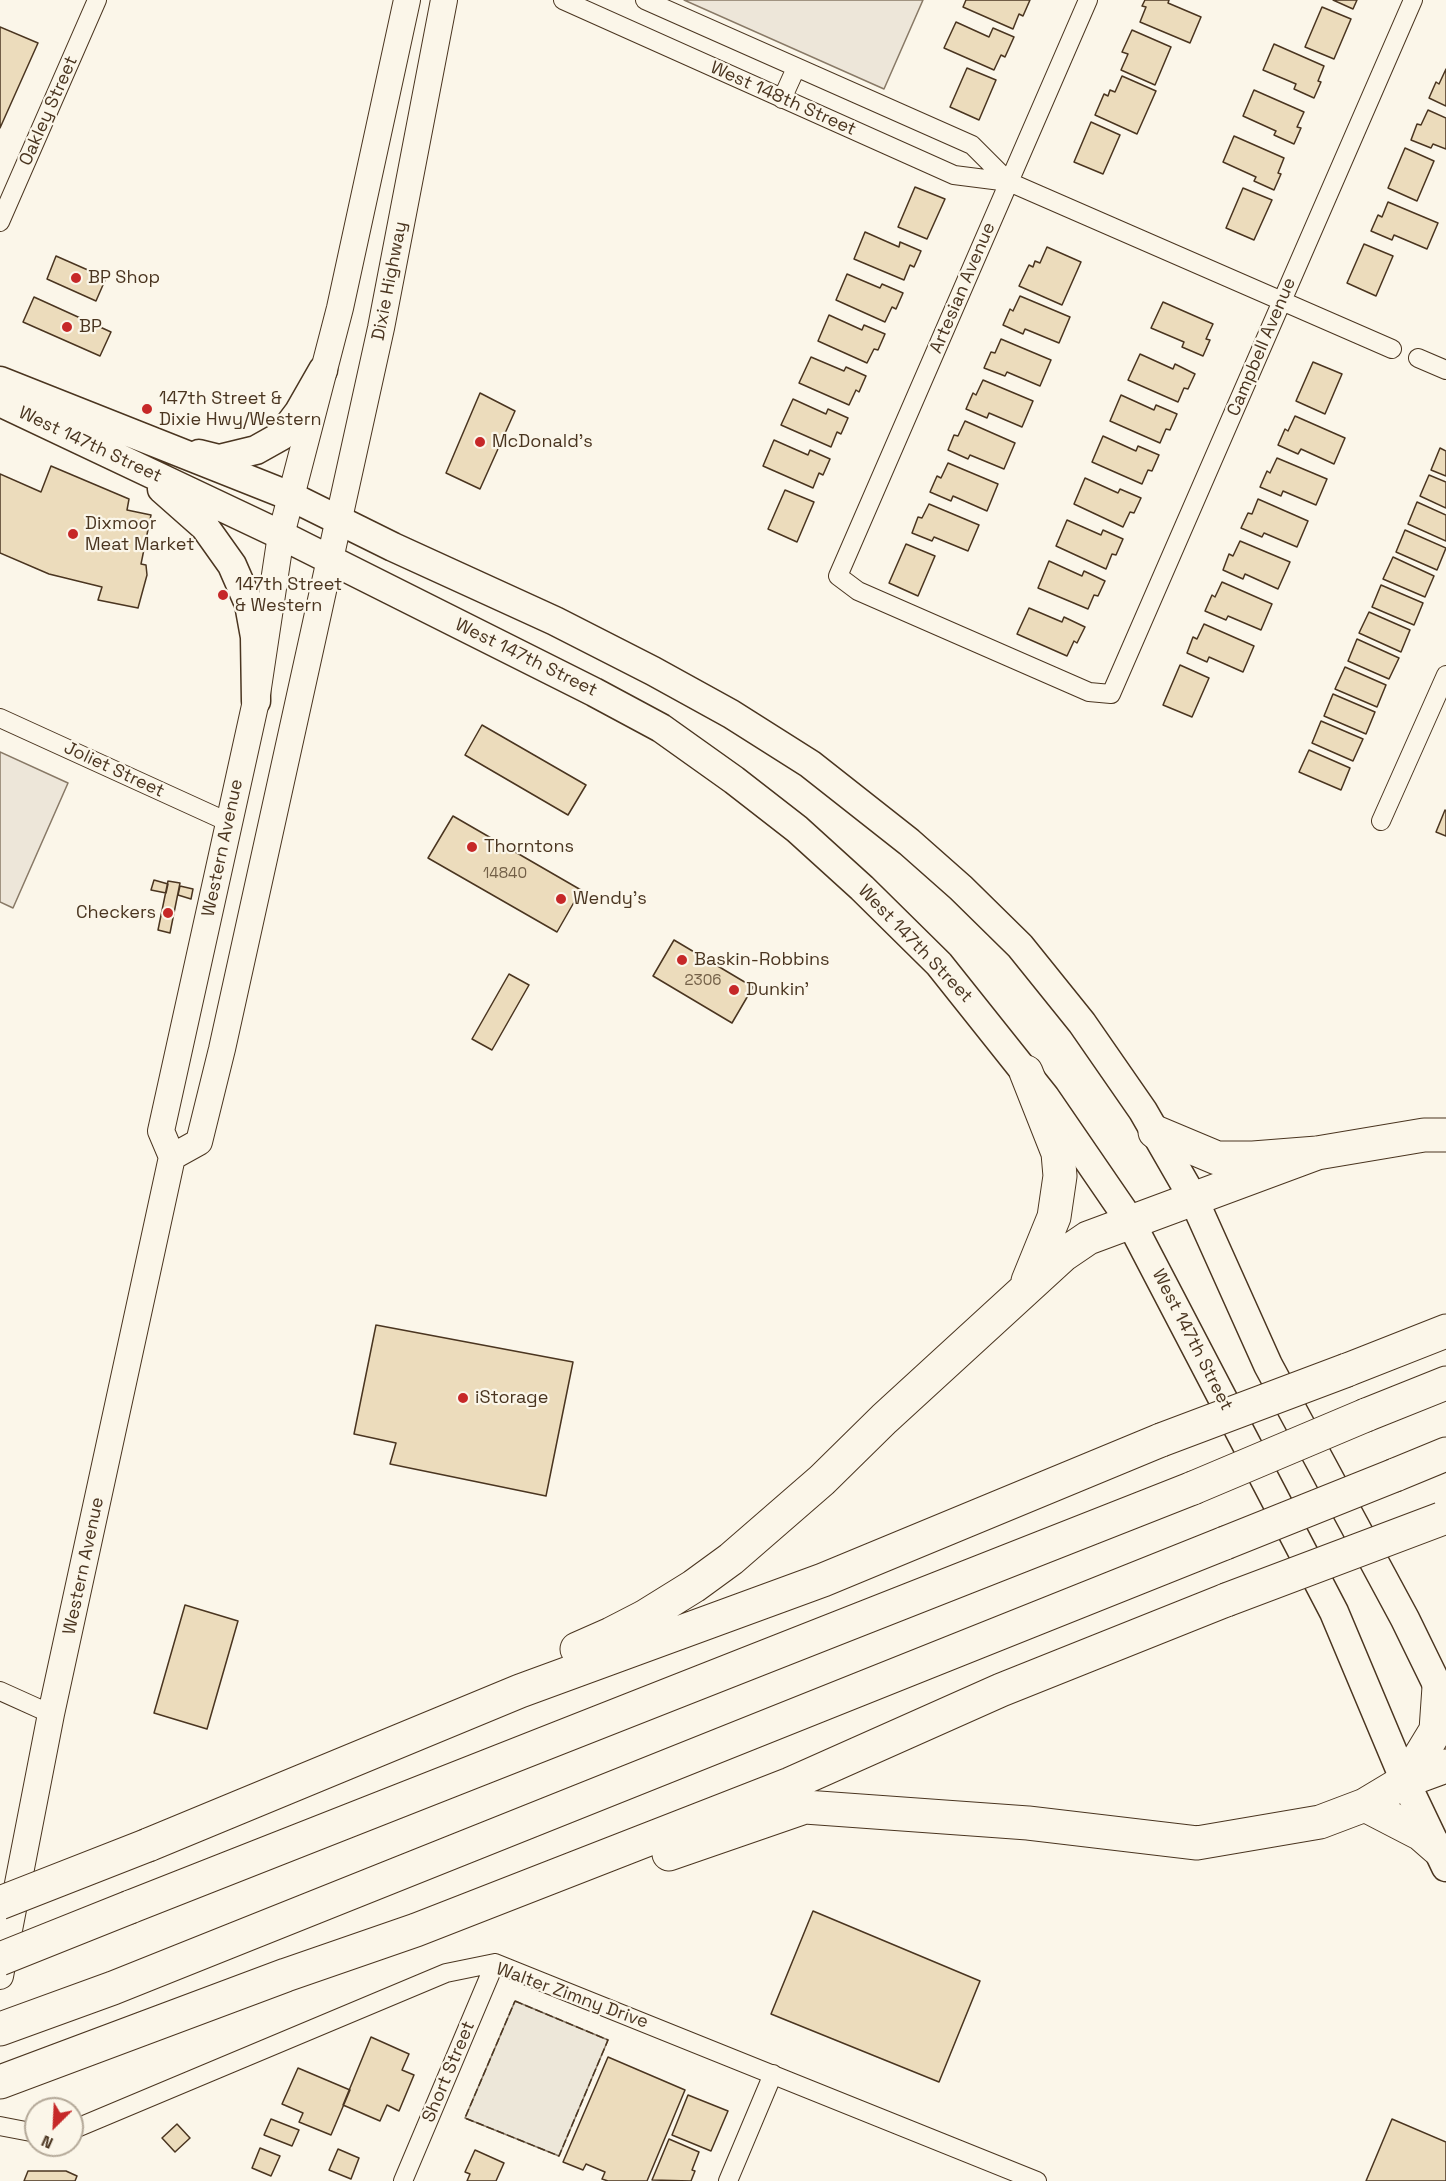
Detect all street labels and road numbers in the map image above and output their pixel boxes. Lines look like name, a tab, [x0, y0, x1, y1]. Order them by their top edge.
street label: Oakley Street	[15, 53, 83, 169]
street label: West 148th Street	[707, 57, 859, 141]
street label: Artesian Avenue	[926, 219, 1000, 357]
street label: Dixie Highway	[368, 220, 412, 342]
street label: Campbell Avenue	[1223, 275, 1301, 419]
street label: West 147th Street	[15, 402, 165, 488]
street label: West 147th Street	[451, 614, 601, 702]
street label: Joliet Street	[60, 737, 168, 803]
street label: Western Avenue	[198, 777, 248, 919]
street label: West 147th Street	[853, 881, 977, 1007]
street label: West 147th Street	[1147, 1266, 1237, 1414]
street label: Western Avenue	[59, 1495, 109, 1637]
street label: Walter Zimny Drive	[493, 1958, 651, 2034]
street label: Short Street	[418, 2018, 480, 2126]

